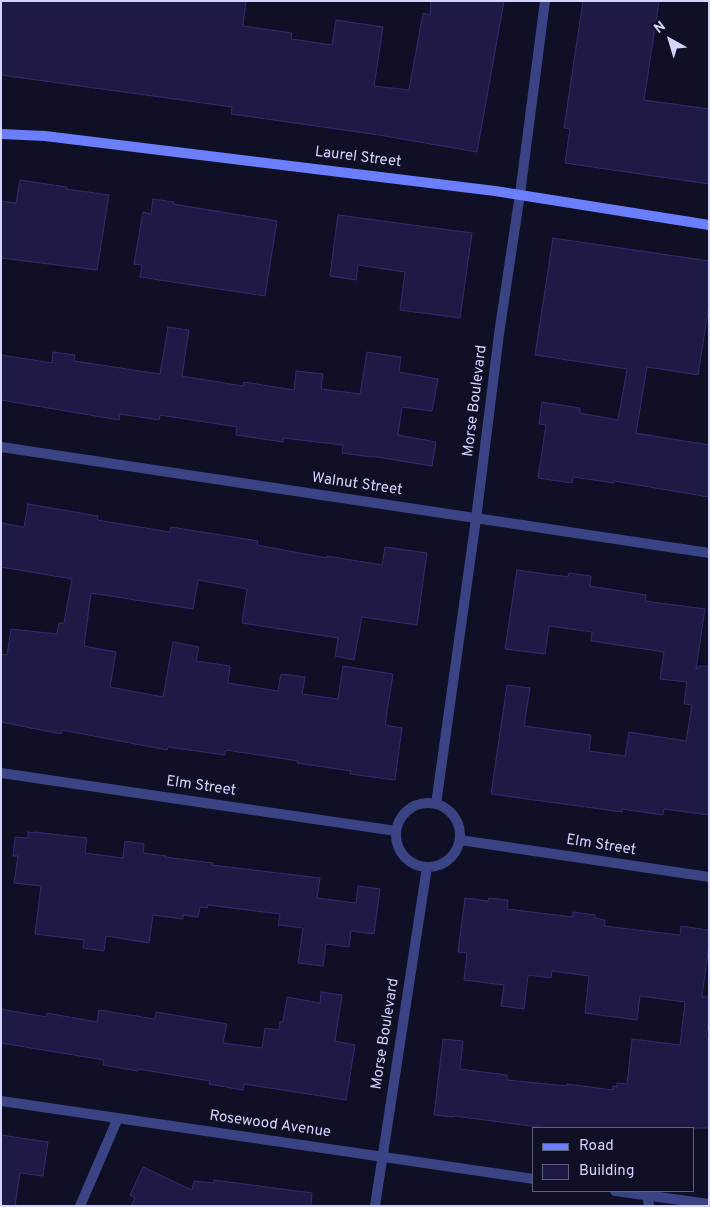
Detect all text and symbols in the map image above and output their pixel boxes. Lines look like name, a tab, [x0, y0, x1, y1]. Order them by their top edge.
north arrow	[645, 15, 695, 65]
text: N	[651, 18, 670, 38]
street label: Laurel Street	[314, 144, 402, 172]
street label: Morse Boulevard	[460, 344, 492, 458]
street label: Walnut Street	[310, 470, 404, 500]
street label: Elm Street	[165, 773, 237, 801]
street label: Elm Street	[565, 832, 637, 860]
street label: Morse Boulevard	[368, 977, 404, 1091]
street label: Rosewood Avenue	[208, 1108, 332, 1142]
legend	[532, 1127, 695, 1192]
text: Road	[579, 1137, 614, 1156]
text: Building	[579, 1162, 634, 1181]

